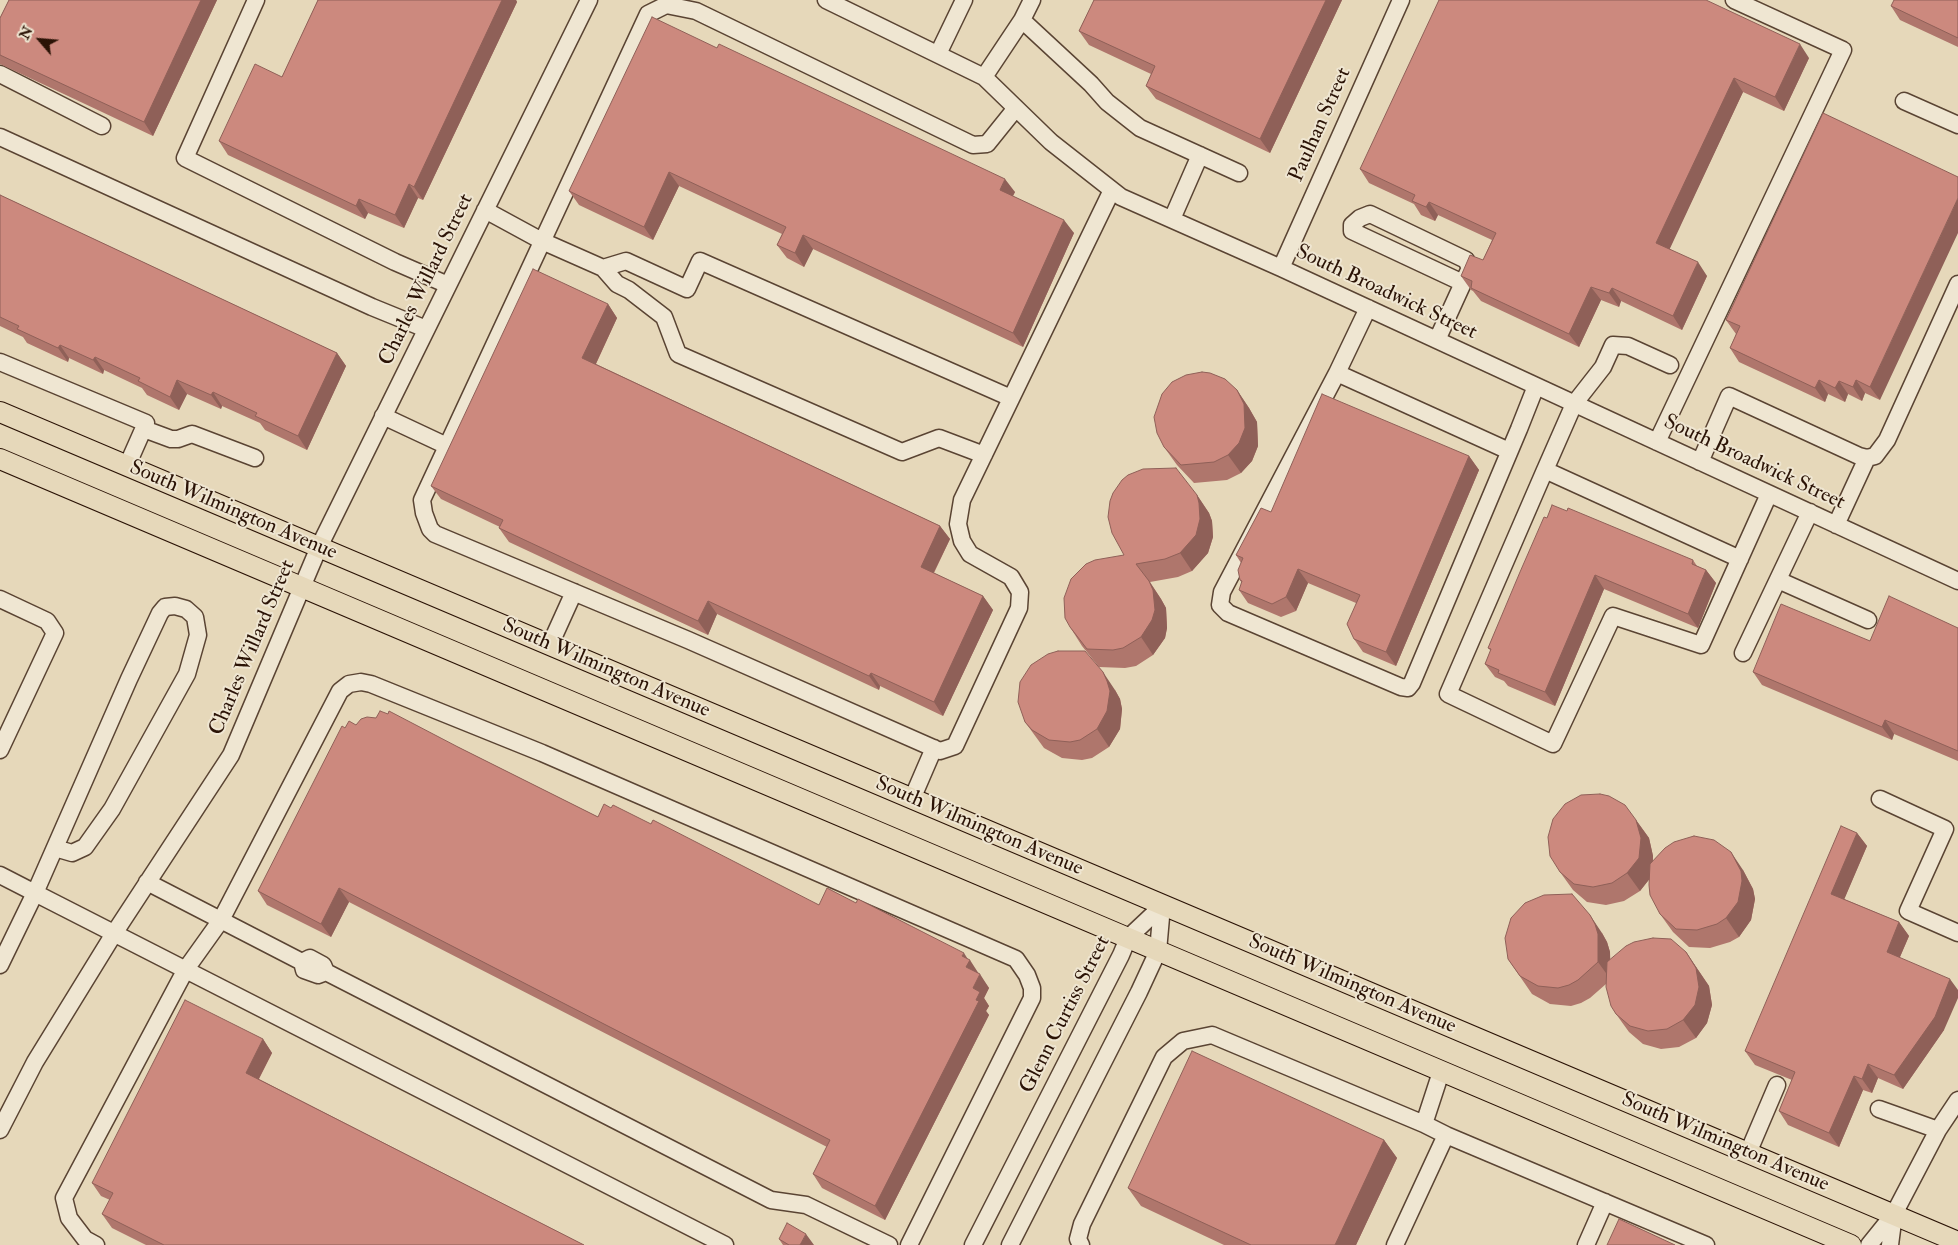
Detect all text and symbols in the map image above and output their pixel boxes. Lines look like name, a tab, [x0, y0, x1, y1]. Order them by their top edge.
north arrow	[15, 15, 65, 65]
text: N	[16, 24, 37, 42]
street label: Paulhan Street	[1285, 64, 1357, 186]
street label: Charles Willard Street	[374, 190, 480, 370]
street label: South Broadwick Street	[1291, 240, 1481, 346]
street label: South Broadwick Street	[1659, 410, 1849, 516]
street label: South Wilmington Avenue	[125, 456, 341, 566]
street label: Charles Willard Street	[205, 557, 301, 739]
street label: South Wilmington Avenue	[498, 614, 714, 724]
street label: South Wilmington Avenue	[871, 772, 1087, 882]
street label: South Wilmington Avenue	[1244, 930, 1460, 1040]
street label: Glenn Curtiss Street	[1015, 932, 1117, 1098]
street label: South Wilmington Avenue	[1617, 1088, 1833, 1198]

